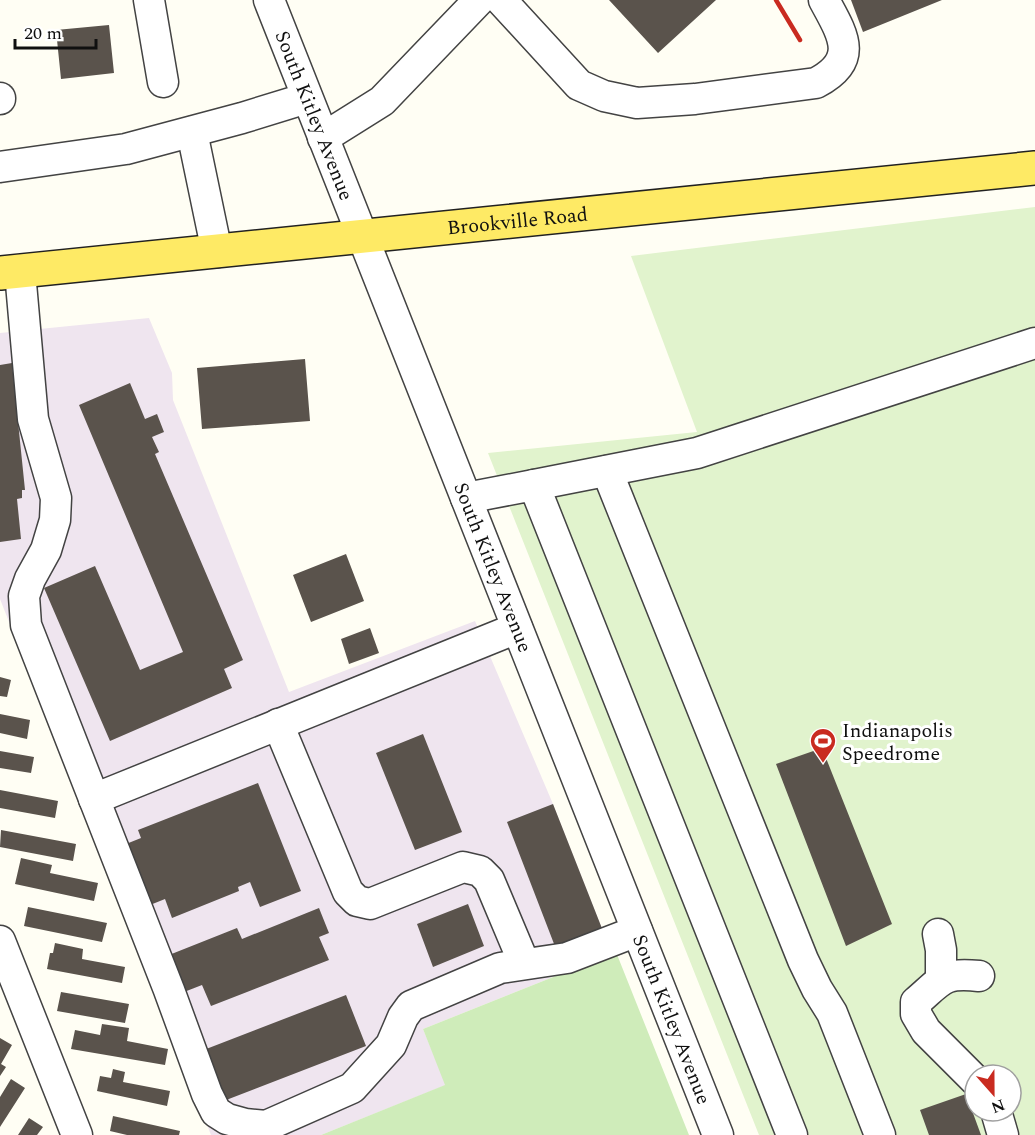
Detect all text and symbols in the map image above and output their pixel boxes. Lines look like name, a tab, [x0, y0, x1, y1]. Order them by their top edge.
scale bar	[15, 12, 96, 50]
text: 20 m	[24, 20, 62, 47]
street label: South Kitley Avenue	[267, 26, 361, 205]
street label: Brookville Road	[446, 199, 589, 244]
street label: South Kitley Avenue	[445, 478, 540, 657]
place label: Indianapolis Speedrome	[842, 716, 953, 769]
sports icon: Indianapolis Speedrome	[808, 726, 838, 764]
street label: South Kitley Avenue	[624, 930, 718, 1109]
north arrow	[963, 1063, 1023, 1123]
text: N	[988, 1093, 1008, 1120]

